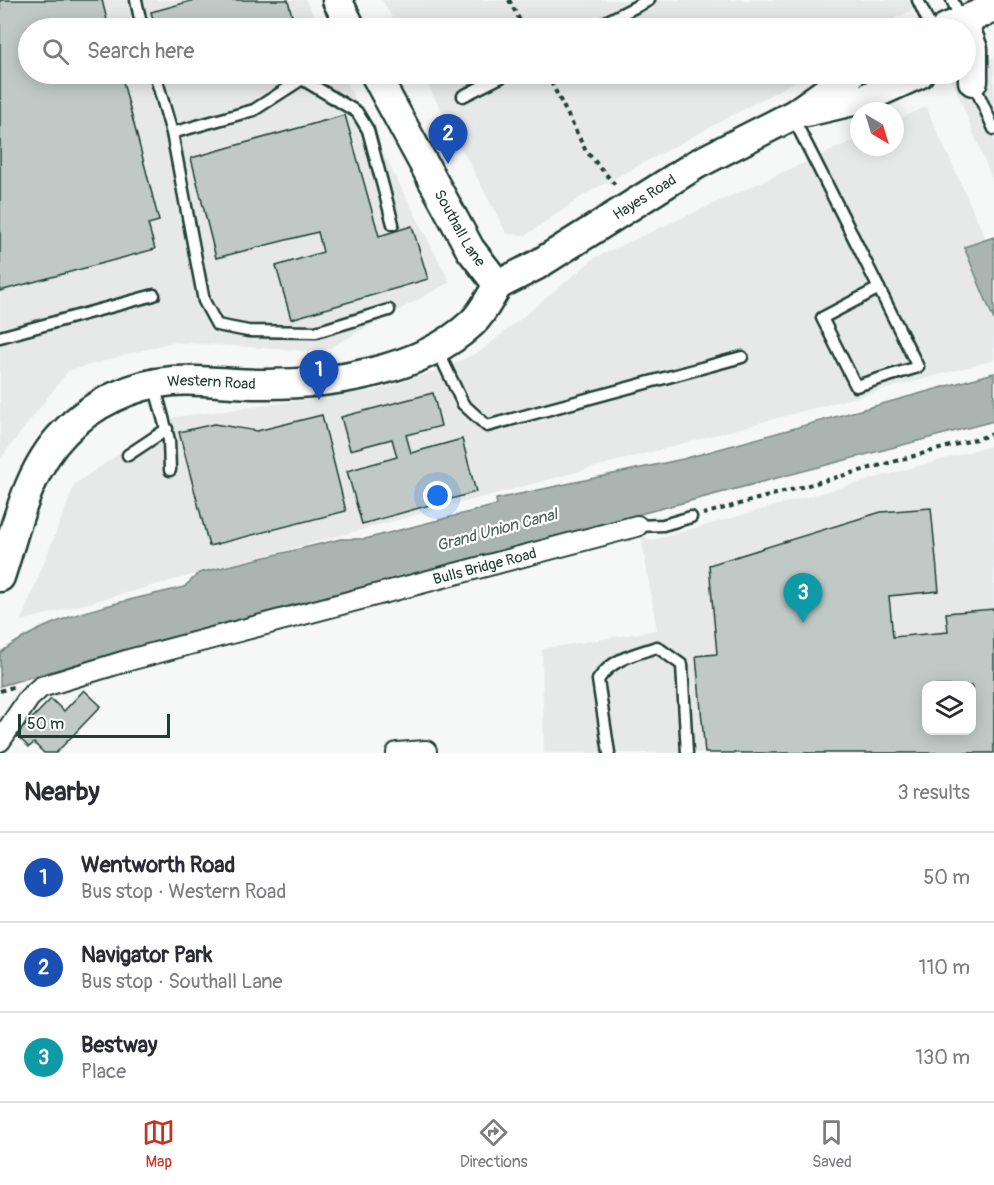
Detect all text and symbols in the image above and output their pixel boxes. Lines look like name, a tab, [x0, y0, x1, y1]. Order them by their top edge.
search box	[18, 18, 976, 84]
icon: search	[39, 35, 72, 68]
text: Search here	[87, 37, 194, 65]
north arrow	[850, 102, 904, 156]
pin: 2	[428, 114, 468, 164]
street label: Hayes Road	[609, 170, 680, 224]
street label: Southall Lane	[430, 186, 490, 271]
pin: 1	[300, 350, 338, 400]
street label: Western Road	[166, 371, 256, 393]
your location	[423, 481, 452, 510]
water label: Grand Union Canal	[434, 504, 562, 556]
street label: Bulls Bridge Road	[431, 543, 538, 589]
pin: 3	[784, 574, 822, 623]
map controls	[922, 681, 976, 735]
button: layers	[922, 681, 976, 735]
scale bar	[18, 711, 170, 738]
text: 50 m	[27, 714, 64, 734]
text: Nearby	[24, 776, 100, 808]
text: 3 results	[898, 780, 970, 805]
text: Wentworth Road	[81, 851, 235, 879]
text: 1	[40, 865, 47, 890]
text: 50 m	[923, 865, 970, 890]
text: Bus stop · Western Road	[81, 879, 286, 904]
text: Navigator Park	[81, 941, 212, 969]
text: 2	[38, 955, 49, 980]
text: 110 m	[919, 955, 970, 980]
text: Bus stop · Southall Lane	[81, 969, 282, 994]
text: Bestway	[81, 1031, 157, 1059]
text: 3	[38, 1045, 49, 1070]
text: 130 m	[915, 1045, 970, 1070]
text: Place	[81, 1059, 126, 1084]
tab: Map	[142, 1116, 175, 1172]
tab: Directions	[460, 1116, 528, 1172]
tab: Saved	[812, 1116, 852, 1172]

